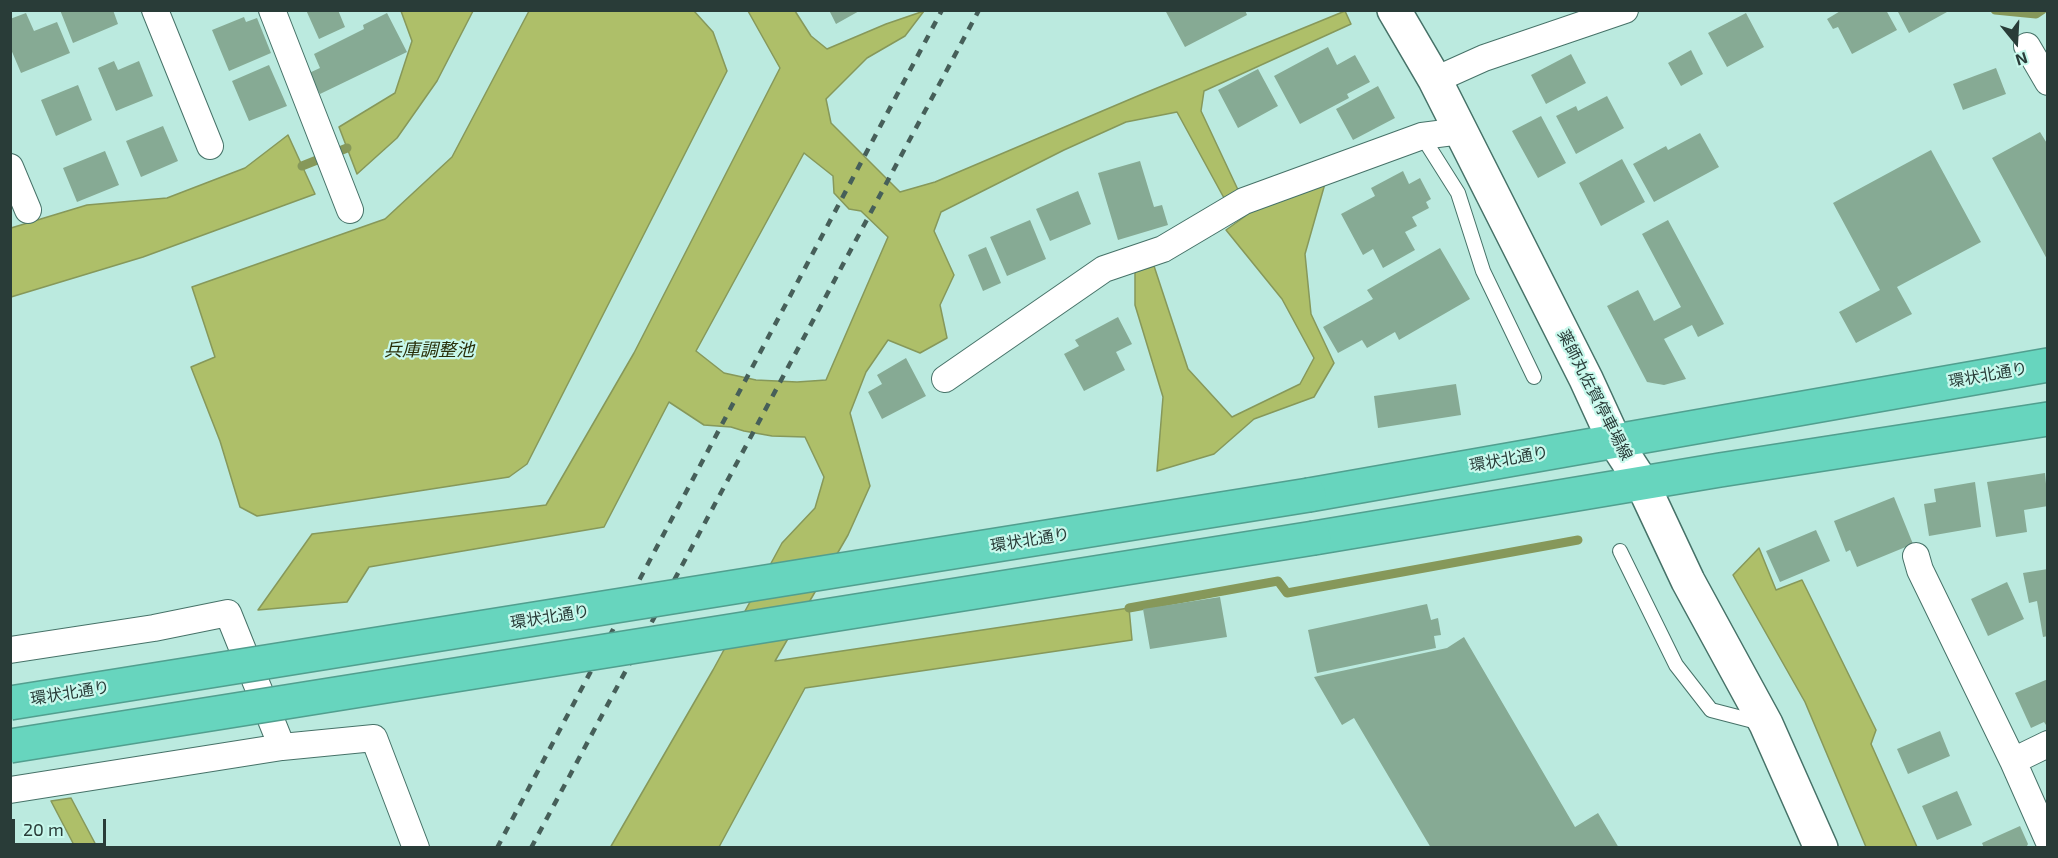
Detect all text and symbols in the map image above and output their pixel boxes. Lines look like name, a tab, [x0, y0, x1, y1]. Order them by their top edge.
north arrow	[1986, 12, 2046, 72]
text: N	[2013, 49, 2030, 70]
street label: 薬師丸佐賀停車場線	[1554, 326, 1636, 464]
water label: 兵庫調整池	[384, 339, 474, 361]
street label: 環状北通り	[1947, 359, 2029, 391]
street label: 環状北通り	[1468, 443, 1550, 475]
street label: 環状北通り	[989, 524, 1071, 556]
street label: 環状北通り	[509, 601, 591, 633]
street label: 環状北通り	[29, 677, 111, 709]
scale bar	[15, 807, 110, 845]
text: 20 m	[23, 818, 64, 840]

